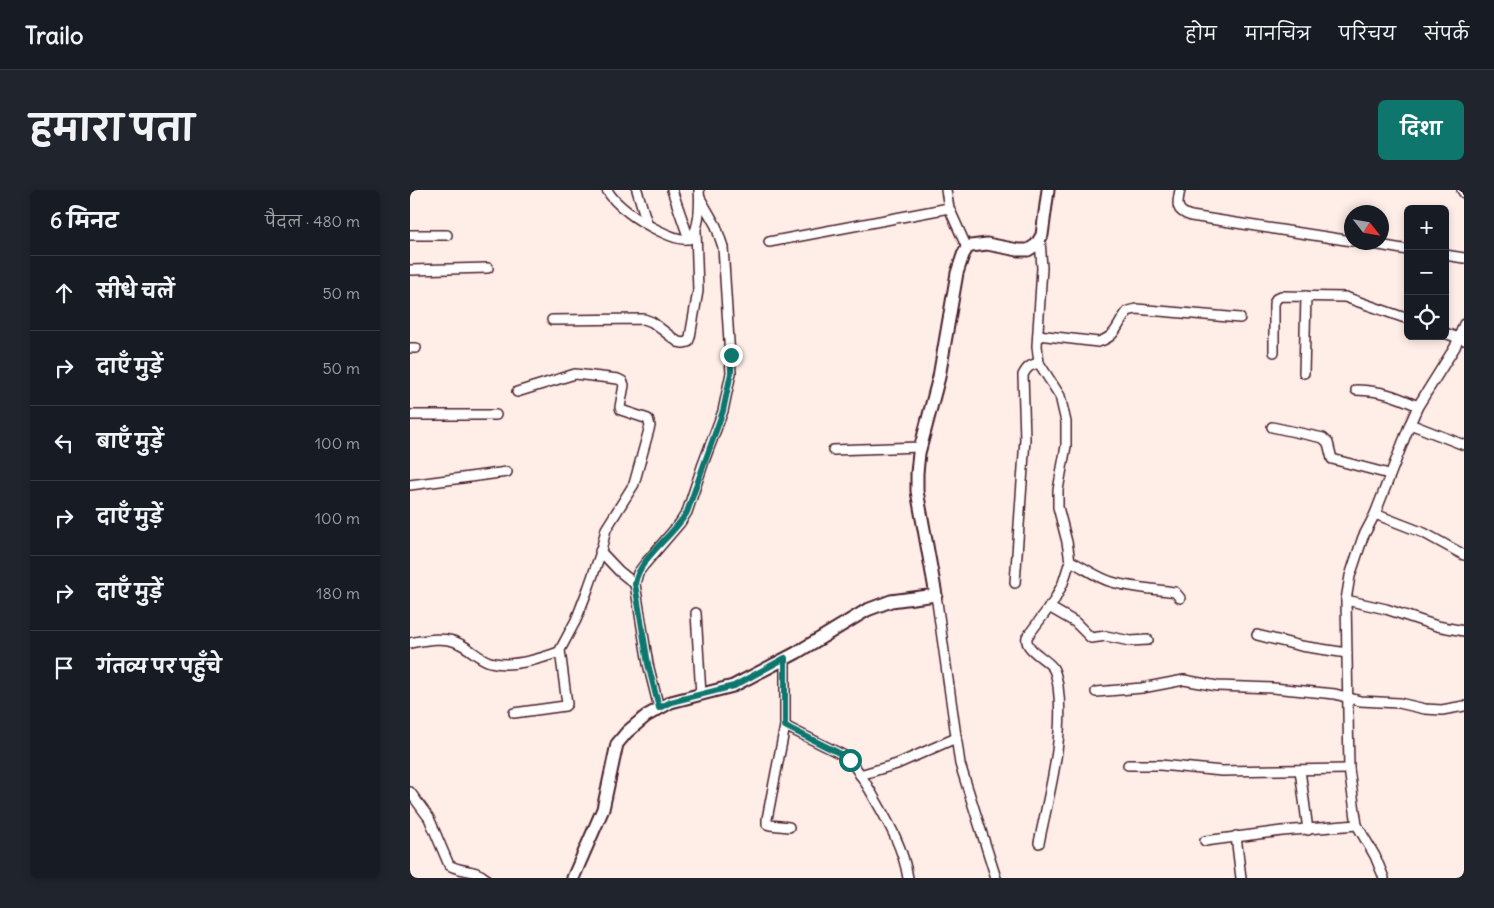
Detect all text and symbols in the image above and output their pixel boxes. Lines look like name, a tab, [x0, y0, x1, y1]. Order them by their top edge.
text: Trailo	[25, 20, 83, 50]
text: होम	[1185, 22, 1217, 45]
text: मानचित्र	[1245, 22, 1311, 45]
text: परिचय	[1339, 22, 1396, 45]
text: संपर्क	[1424, 22, 1469, 45]
button: दिशा	[1378, 100, 1464, 160]
text: हमारा पता	[30, 105, 194, 149]
north arrow	[1344, 205, 1389, 250]
map controls	[1404, 205, 1449, 340]
button: +	[1404, 205, 1449, 250]
text: 6 मिनट	[50, 207, 118, 234]
text: पैदल · 480 m	[265, 211, 360, 231]
button: −	[1404, 250, 1449, 295]
icon: ahead	[50, 279, 78, 307]
text: सीधे चलें	[97, 279, 174, 303]
text: 50 m	[322, 283, 360, 303]
button: locate	[1404, 295, 1449, 340]
route end	[720, 344, 743, 367]
icon: right	[50, 354, 78, 382]
text: दाएँ मुड़ें	[97, 354, 163, 378]
text: 50 m	[322, 358, 360, 378]
icon: left	[50, 429, 78, 457]
text: बाएँ मुड़ें	[97, 429, 163, 453]
text: 100 m	[315, 433, 360, 453]
icon: right	[50, 504, 78, 532]
text: दाएँ मुड़ें	[97, 504, 163, 528]
text: 100 m	[315, 508, 360, 528]
icon: right	[50, 579, 78, 607]
text: दाएँ मुड़ें	[97, 579, 163, 603]
text: 180 m	[316, 583, 360, 603]
icon: arrive	[50, 654, 78, 682]
text: गंतव्य पर पहुँचे	[97, 654, 222, 678]
route start	[839, 749, 862, 772]

